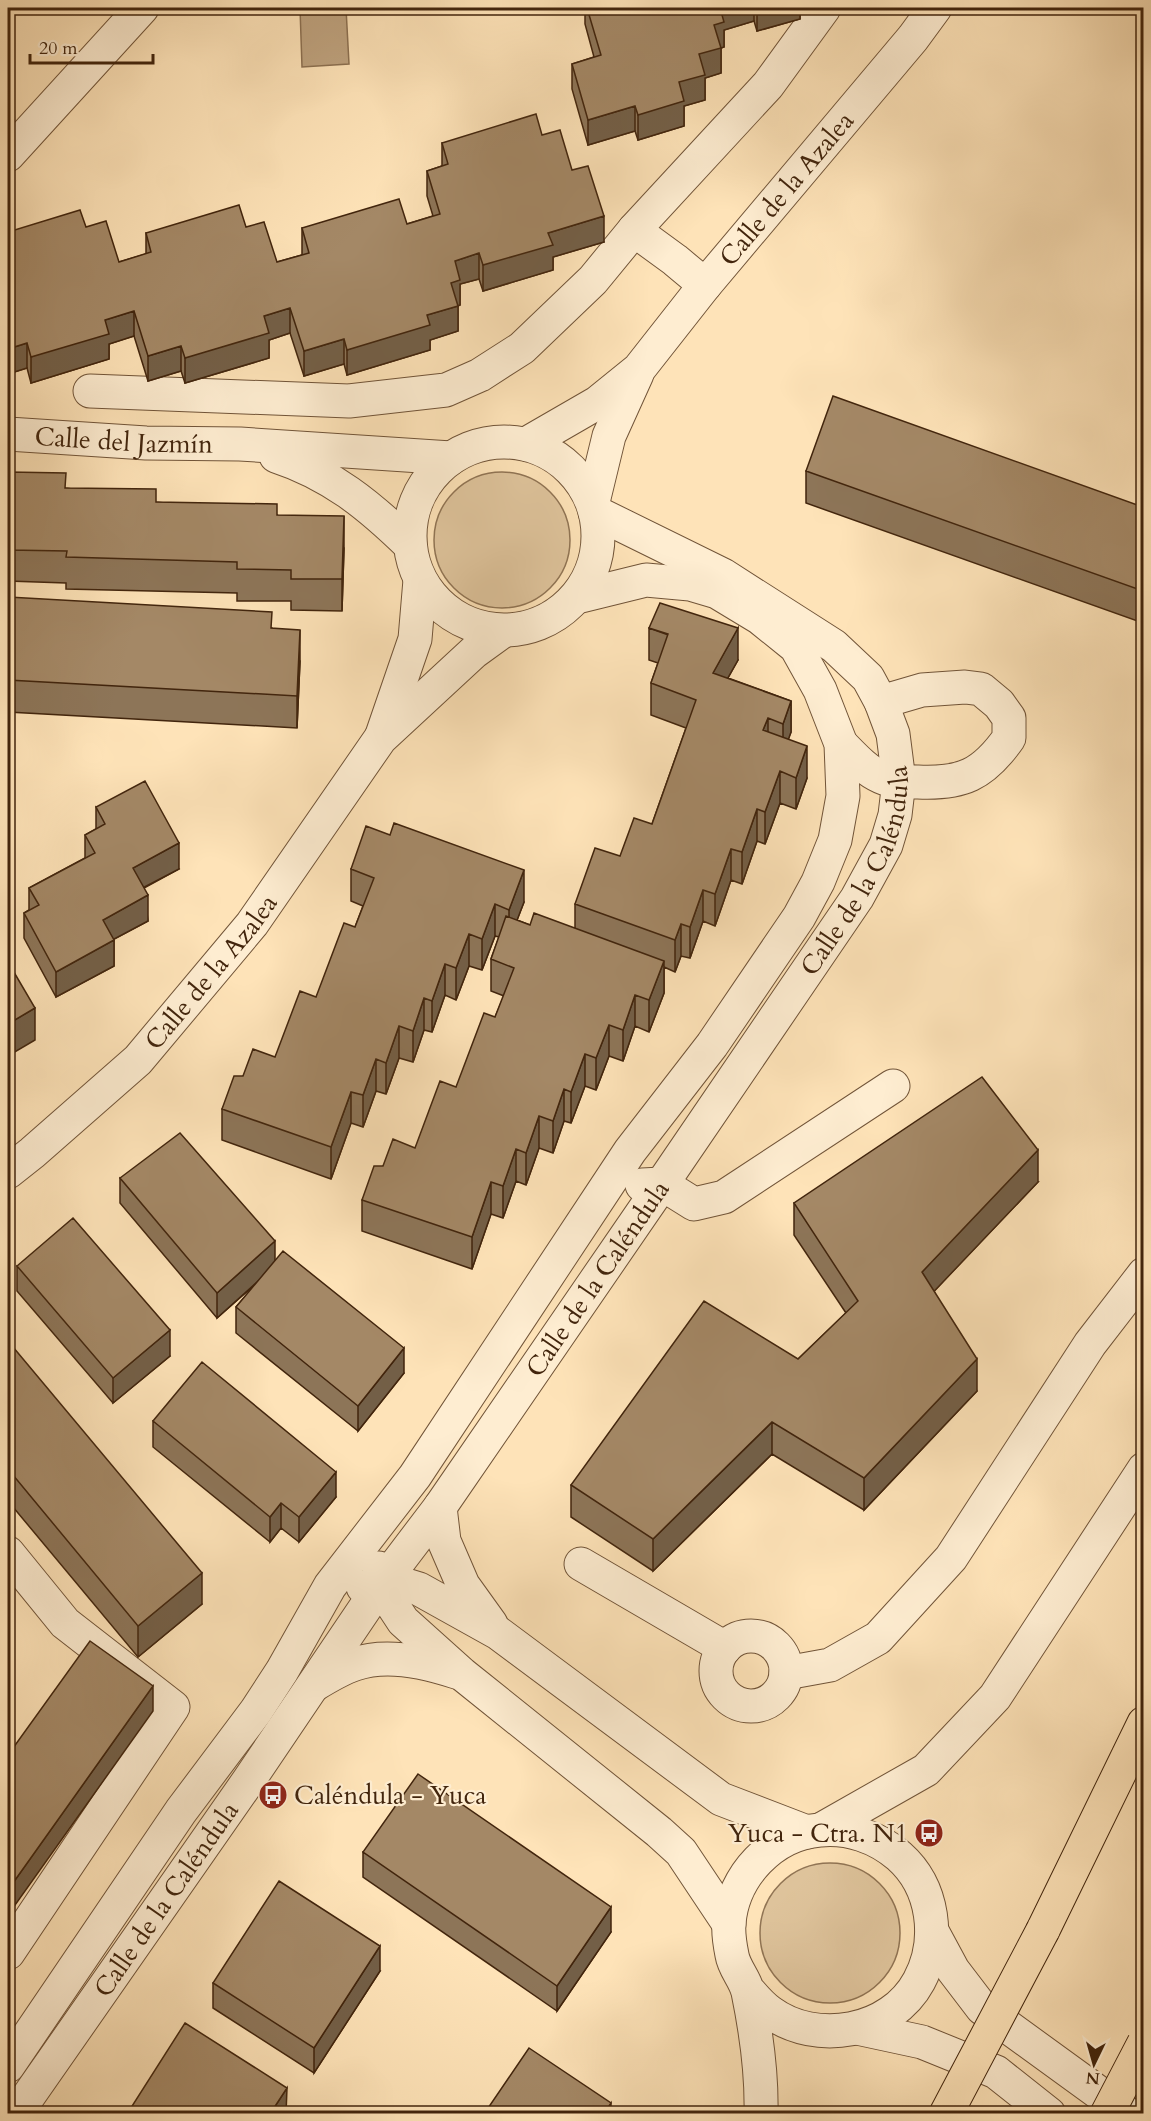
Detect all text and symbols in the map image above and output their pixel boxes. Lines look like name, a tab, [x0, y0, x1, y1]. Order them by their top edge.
scale bar	[30, 27, 153, 65]
text: 20 m	[39, 36, 78, 61]
street label: Calle de la Azalea	[711, 104, 861, 273]
street label: Calle del Jazmín	[34, 418, 213, 461]
street label: Calle de la Caléndula	[792, 764, 917, 982]
street label: Calle de la Azalea	[136, 887, 285, 1057]
street label: Calle de la Caléndula	[517, 1173, 677, 1383]
place label: Caléndula - Yuca	[294, 1778, 487, 1813]
bus stop icon: Caléndula - Yuca	[257, 1779, 289, 1811]
street label: Calle de la Caléndula	[85, 1794, 246, 2004]
place label: Yuca - Ctra. N1	[728, 1816, 908, 1851]
bus stop icon: Yuca - Ctra. N1	[913, 1817, 945, 1849]
north arrow	[1064, 2034, 1124, 2094]
text: N	[1085, 2066, 1101, 2090]

